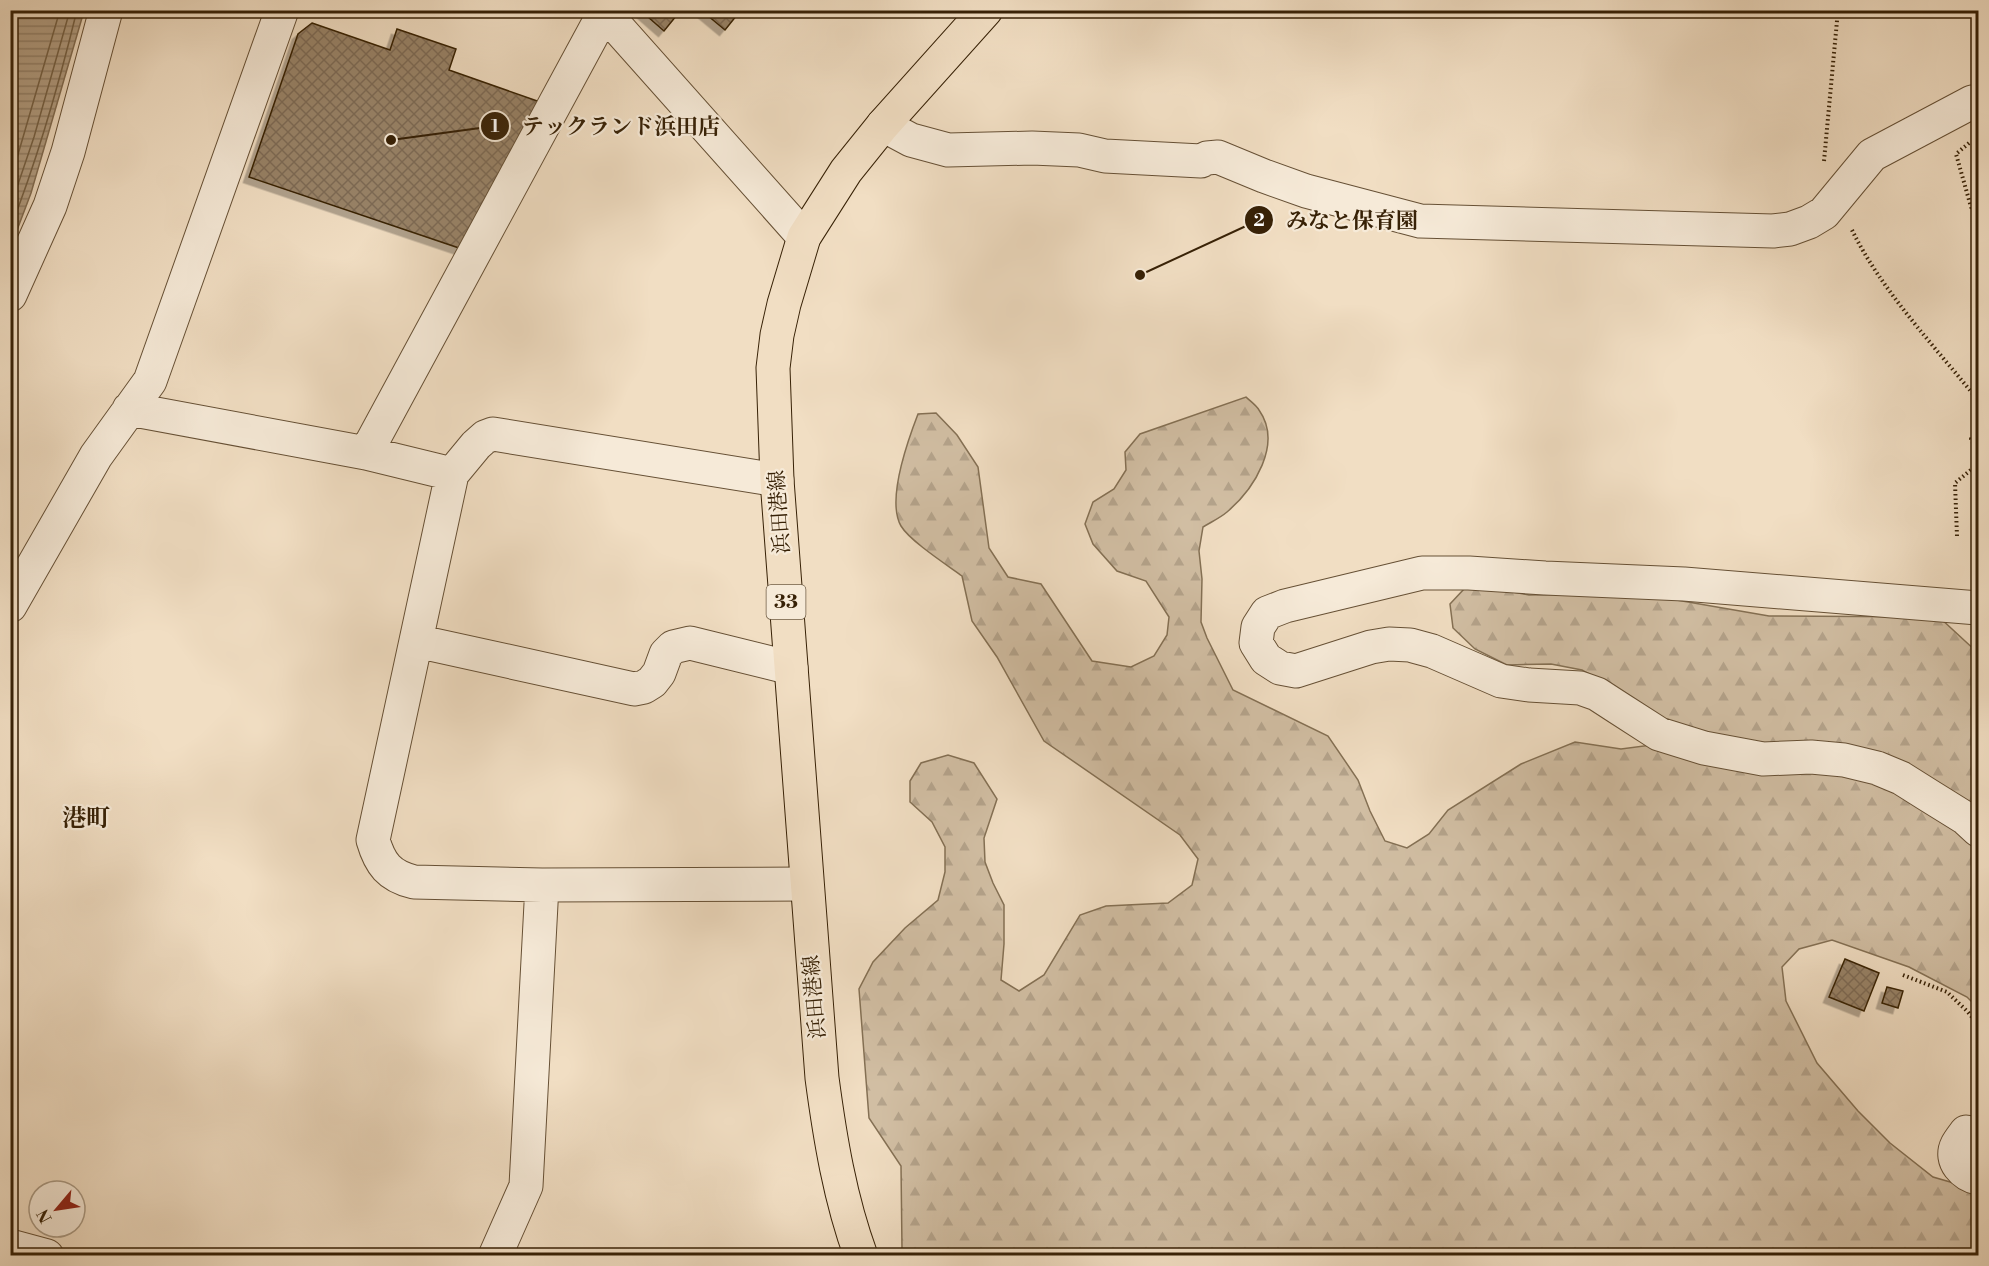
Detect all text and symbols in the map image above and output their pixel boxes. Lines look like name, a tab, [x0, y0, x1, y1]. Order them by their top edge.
callout: テックランド浜田店	[480, 106, 732, 146]
text: テックランド浜田店	[522, 114, 720, 141]
text: 1	[491, 115, 500, 138]
callout: みなと保育園	[1244, 200, 1430, 240]
text: みなと保育園	[1286, 208, 1418, 235]
text: 2	[1253, 209, 1265, 232]
street label: 浜田港線	[764, 469, 796, 555]
road number: 33	[766, 585, 806, 619]
district label: 港町	[62, 804, 110, 834]
street label: 浜田港線	[798, 954, 832, 1040]
north arrow	[27, 1179, 87, 1239]
text: N	[33, 1205, 57, 1226]

